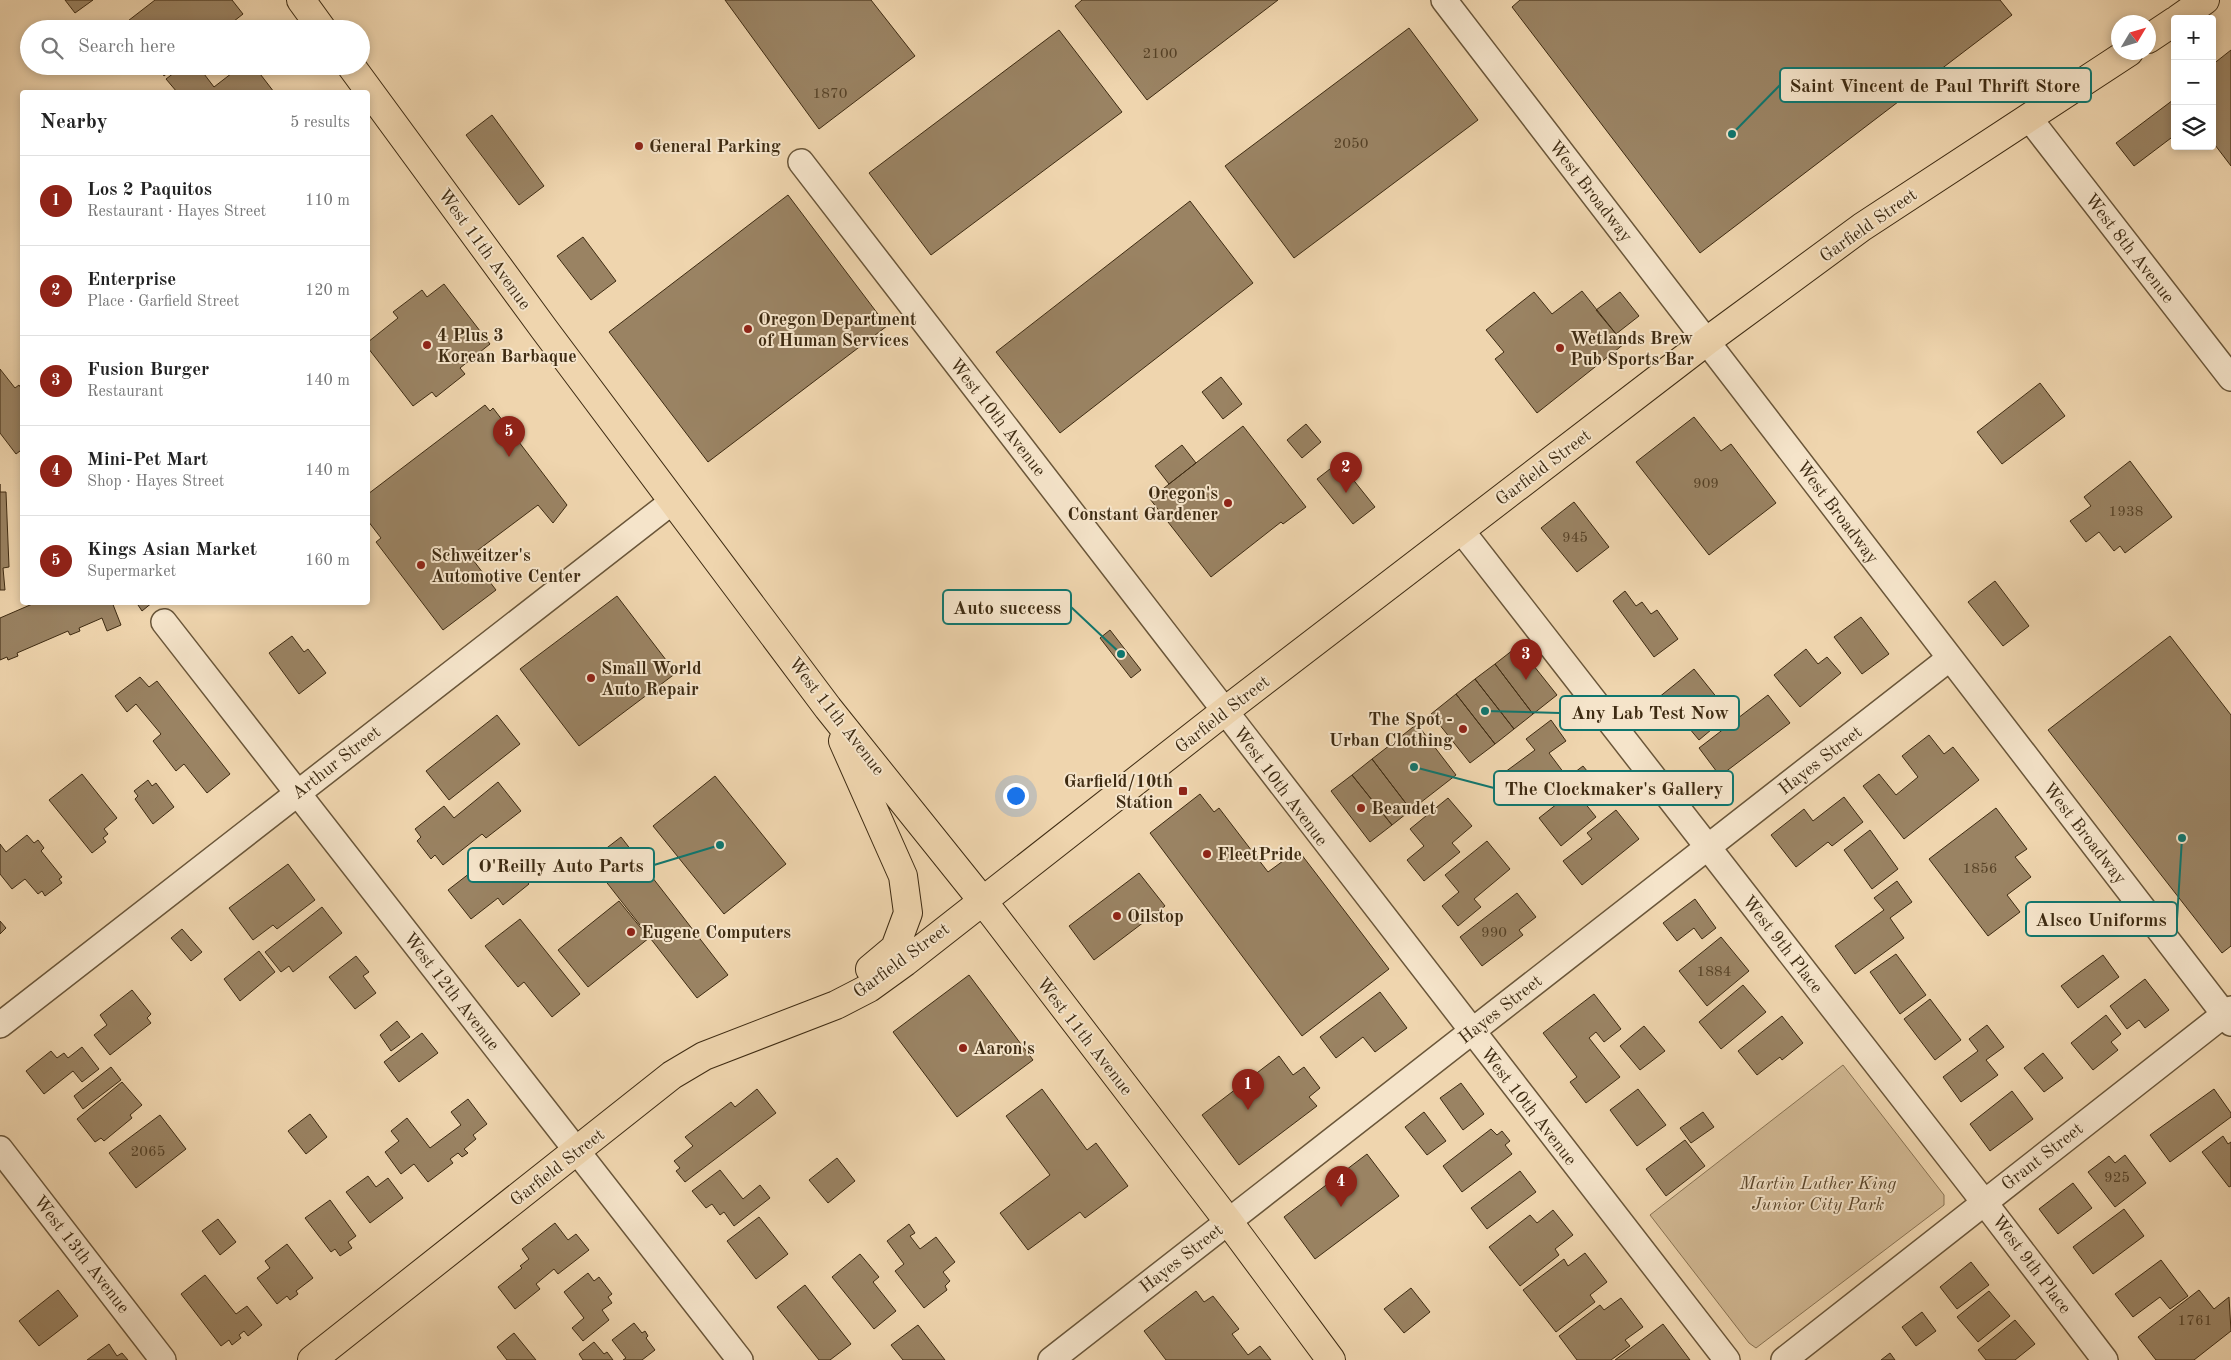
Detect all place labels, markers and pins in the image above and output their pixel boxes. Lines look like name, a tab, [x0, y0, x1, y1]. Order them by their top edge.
callout: Saint Vincent de Paul Thrift Store	[1780, 68, 2091, 102]
place label: General Parking	[649, 138, 781, 156]
marker: General Parking	[633, 140, 645, 152]
place label: Oregon Department of Human Services	[758, 311, 917, 350]
marker: Oregon Department of Human Services	[742, 323, 754, 335]
place label: 4 Plus 3 Korean Barbaque	[437, 327, 577, 366]
place label: Wetlands Brew Pub Sports Bar	[1570, 330, 1694, 369]
marker: 4 Plus 3 Korean Barbaque	[421, 339, 433, 351]
marker: Wetlands Brew Pub Sports Bar	[1554, 342, 1566, 354]
pin: 5	[493, 416, 525, 457]
pin: 2	[1330, 452, 1362, 493]
place label: Oregon's Constant Gardener	[1068, 485, 1218, 524]
marker: Oregon's Constant Gardener	[1222, 497, 1234, 509]
place label: Schweitzer's Automotive Center	[431, 547, 581, 586]
marker: Schweitzer's Automotive Center	[415, 559, 427, 571]
callout: Auto success	[943, 590, 1071, 624]
pin: 3	[1510, 639, 1542, 680]
place label: Small World Auto Repair	[601, 660, 702, 699]
marker: Small World Auto Repair	[585, 672, 597, 684]
callout: Any Lab Test Now	[1560, 696, 1739, 730]
place label: The Spot - Urban Clothing	[1329, 711, 1453, 750]
marker: The Spot - Urban Clothing	[1457, 723, 1469, 735]
callout: The Clockmaker's Gallery	[1494, 771, 1733, 805]
place label: Garfield/10th Station	[1064, 773, 1173, 812]
marker: Garfield/10th Station	[1177, 785, 1189, 797]
place label: Beaudet	[1371, 800, 1436, 818]
marker: Beaudet	[1355, 802, 1367, 814]
place label: FleetPride	[1217, 846, 1302, 864]
callout: O'Reilly Auto Parts	[468, 848, 654, 882]
marker: FleetPride	[1201, 848, 1213, 860]
callout: Alsco Uniforms	[2026, 902, 2177, 936]
place label: Oilstop	[1127, 908, 1184, 926]
marker: Oilstop	[1111, 910, 1123, 922]
place label: Eugene Computers	[641, 924, 791, 942]
marker: Eugene Computers	[625, 926, 637, 938]
place label: Aaron's	[973, 1040, 1035, 1058]
marker: Aaron's	[957, 1042, 969, 1054]
pin: 1	[1232, 1069, 1264, 1110]
pin: 4	[1325, 1166, 1357, 1207]

